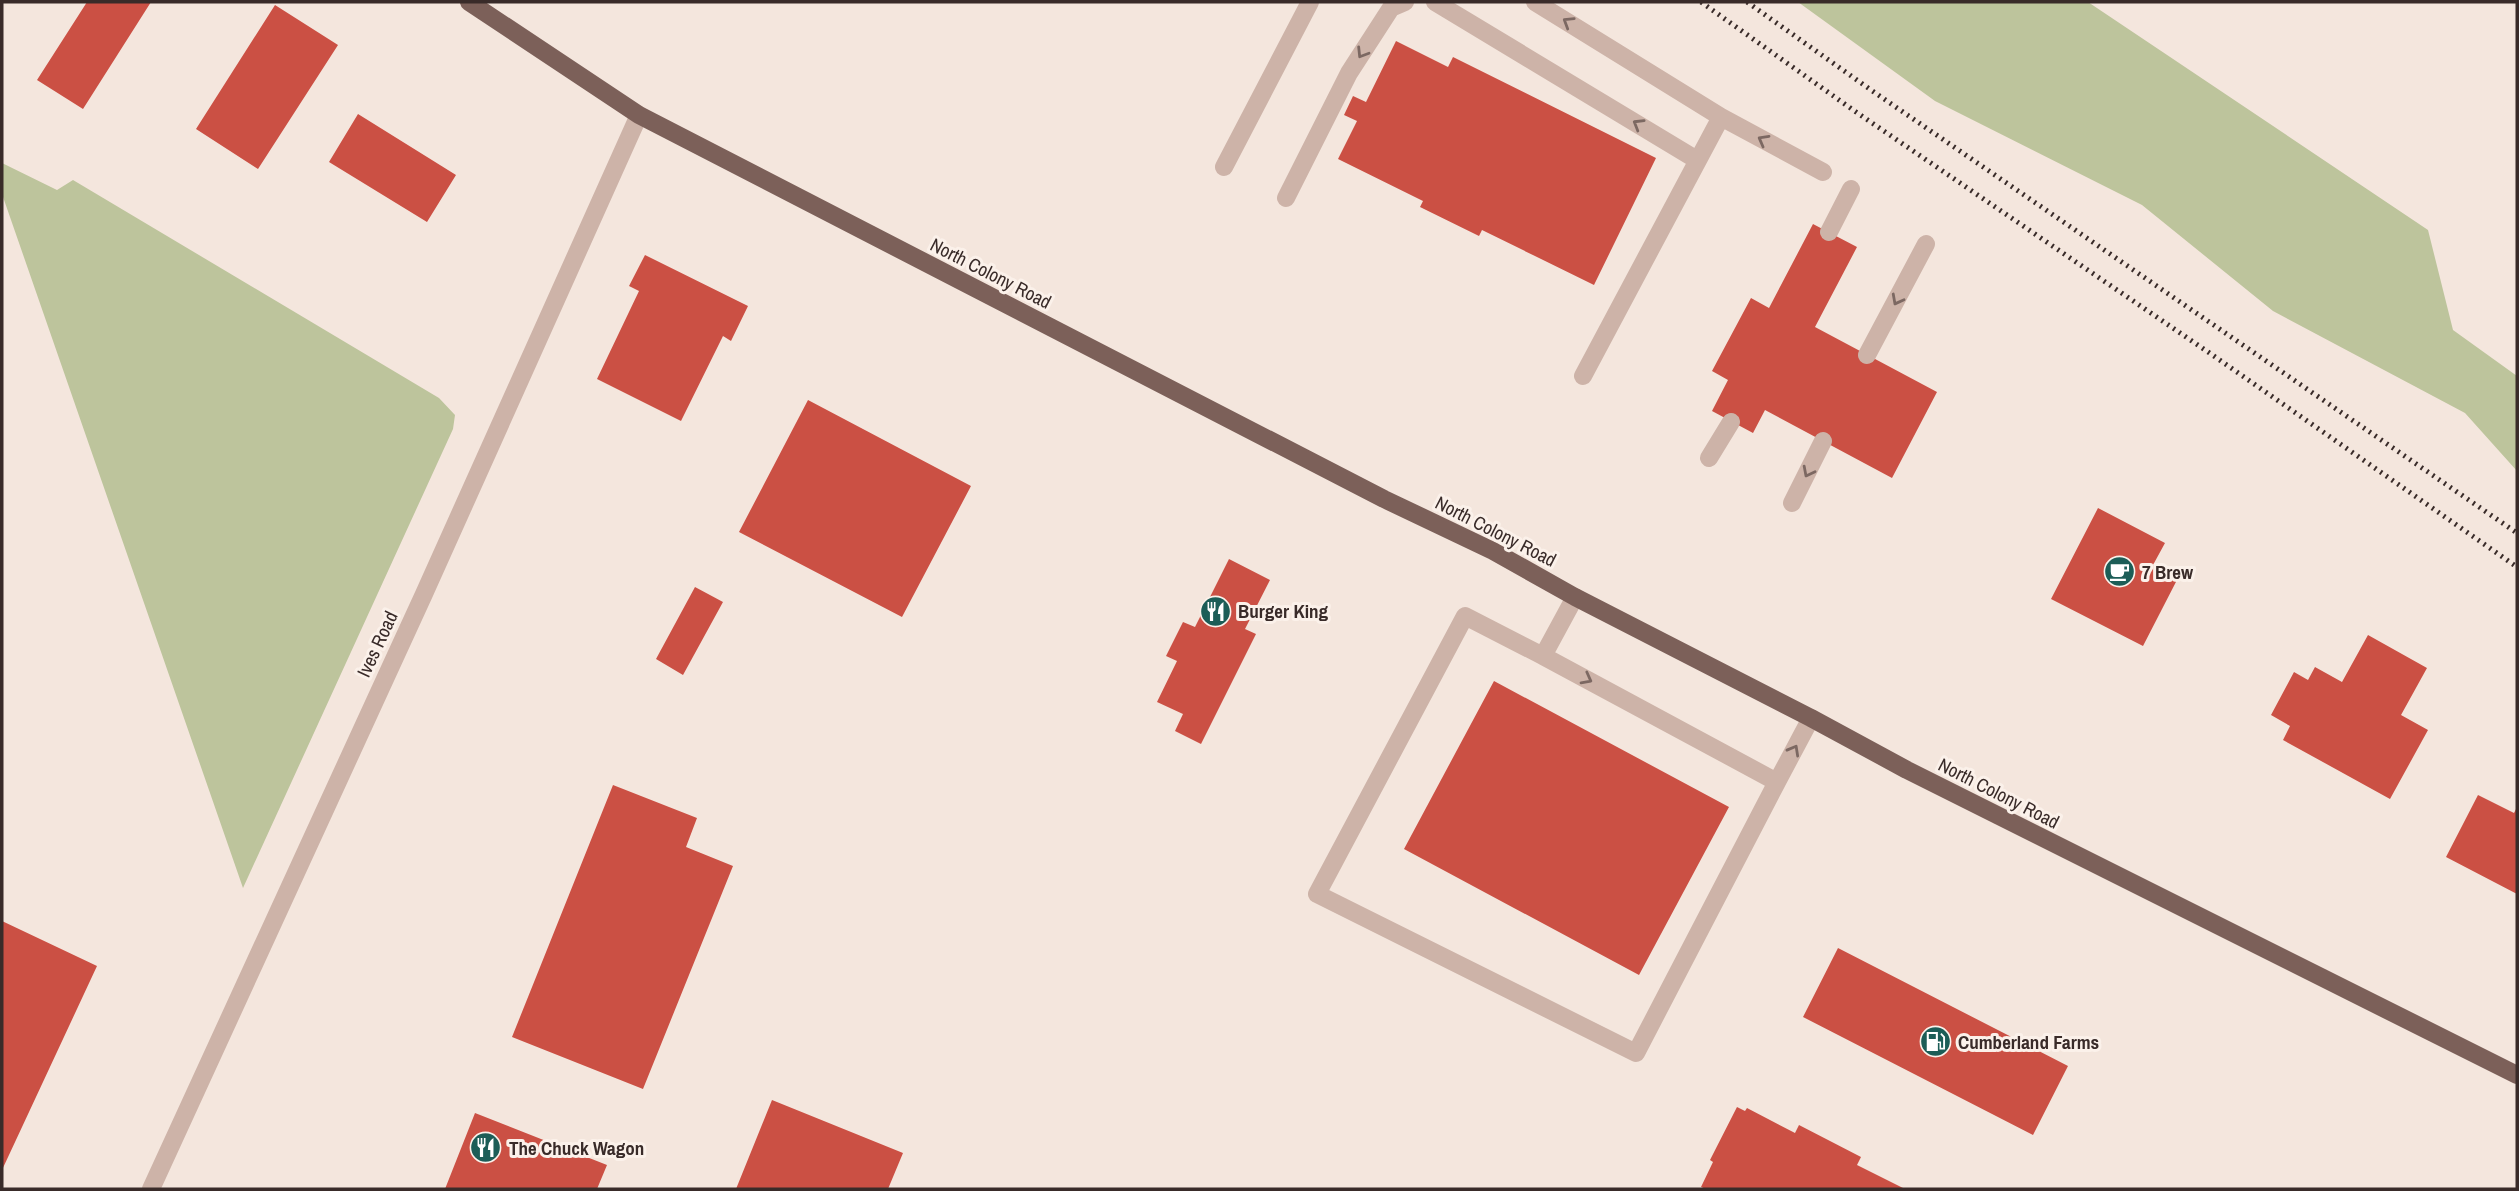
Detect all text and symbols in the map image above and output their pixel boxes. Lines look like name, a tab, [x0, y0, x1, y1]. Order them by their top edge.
one-way arrow	[1563, 18, 1576, 31]
one-way arrow	[1358, 45, 1371, 58]
one-way arrow	[1633, 120, 1646, 133]
one-way arrow	[1758, 135, 1771, 148]
street label: North Colony Road	[926, 231, 1056, 315]
one-way arrow	[1891, 293, 1905, 305]
one-way arrow	[1802, 465, 1816, 477]
street label: North Colony Road	[1431, 489, 1561, 573]
cafe icon: 7 Brew	[2102, 555, 2136, 589]
place label: 7 Brew	[2142, 559, 2194, 585]
restaurant icon: Burger King	[1198, 594, 1232, 628]
place label: Burger King	[1238, 598, 1329, 624]
street label: Ives Road	[350, 607, 404, 681]
one-way arrow	[1580, 671, 1592, 685]
one-way arrow	[1786, 744, 1799, 757]
street label: North Colony Road	[1934, 751, 2064, 835]
fuel station icon: Cumberland Farms	[1918, 1025, 1952, 1059]
place label: Cumberland Farms	[1958, 1029, 2099, 1055]
restaurant icon: The Chuck Wagon	[469, 1131, 503, 1165]
place label: The Chuck Wagon	[509, 1135, 644, 1161]

